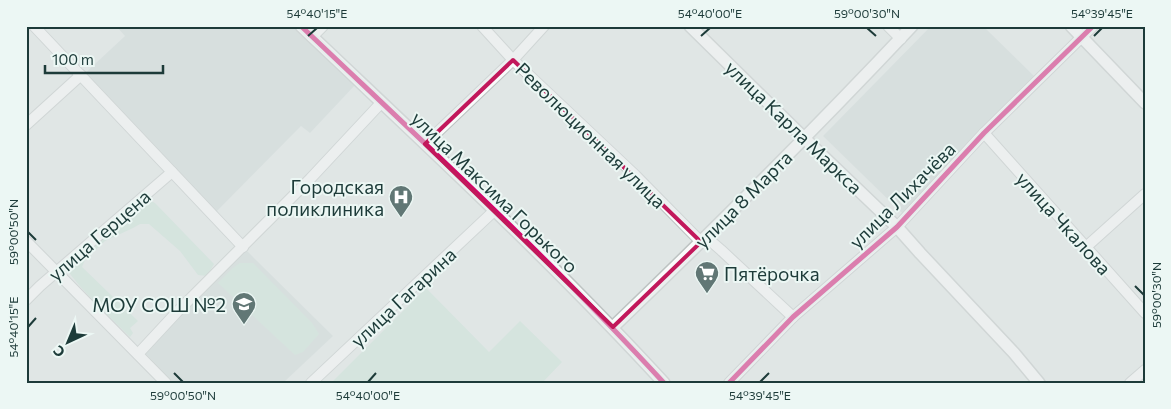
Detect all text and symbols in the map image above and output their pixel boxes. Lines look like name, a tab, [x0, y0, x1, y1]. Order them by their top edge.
text: 54°40'15"E	[287, 6, 347, 20]
text: 54°40'00"E	[678, 6, 742, 20]
text: 59°00'30"N	[834, 6, 900, 20]
text: 54°39'45"E	[1071, 6, 1133, 20]
scale bar	[45, 42, 162, 74]
text: 100 m	[52, 50, 94, 68]
street label: улица Карла Маркса	[721, 56, 867, 198]
street label: Революционная улица	[511, 57, 671, 213]
street label: улица Максима Горького	[407, 106, 583, 278]
street label: улица Лихачёва	[844, 137, 960, 253]
street label: улица 8 Марта	[689, 145, 797, 253]
street label: улица Чкалова	[1012, 167, 1116, 279]
place label: Городская поликлиника	[266, 175, 384, 220]
street label: улица Герцена	[43, 184, 155, 286]
hospital icon: Городская поликлиника	[388, 184, 414, 218]
text: 59°00'50"N	[6, 199, 20, 265]
street label: улица Гагарина	[346, 242, 460, 352]
supermarket icon: Пятёрочка	[694, 260, 720, 294]
place label: Пятёрочка	[724, 262, 820, 285]
text: 59°00'30"N	[1149, 262, 1163, 328]
school or university icon: МОУ СОШ №2	[231, 291, 257, 325]
place label: МОУ СОШ №2	[92, 293, 226, 316]
text: 54°40'15"E	[6, 297, 20, 357]
north arrow	[42, 316, 92, 366]
text: С	[49, 342, 68, 361]
text: 59°00'50"N	[150, 388, 216, 402]
text: 54°40'00"E	[336, 388, 400, 402]
text: 54°39'45"E	[729, 388, 791, 402]

